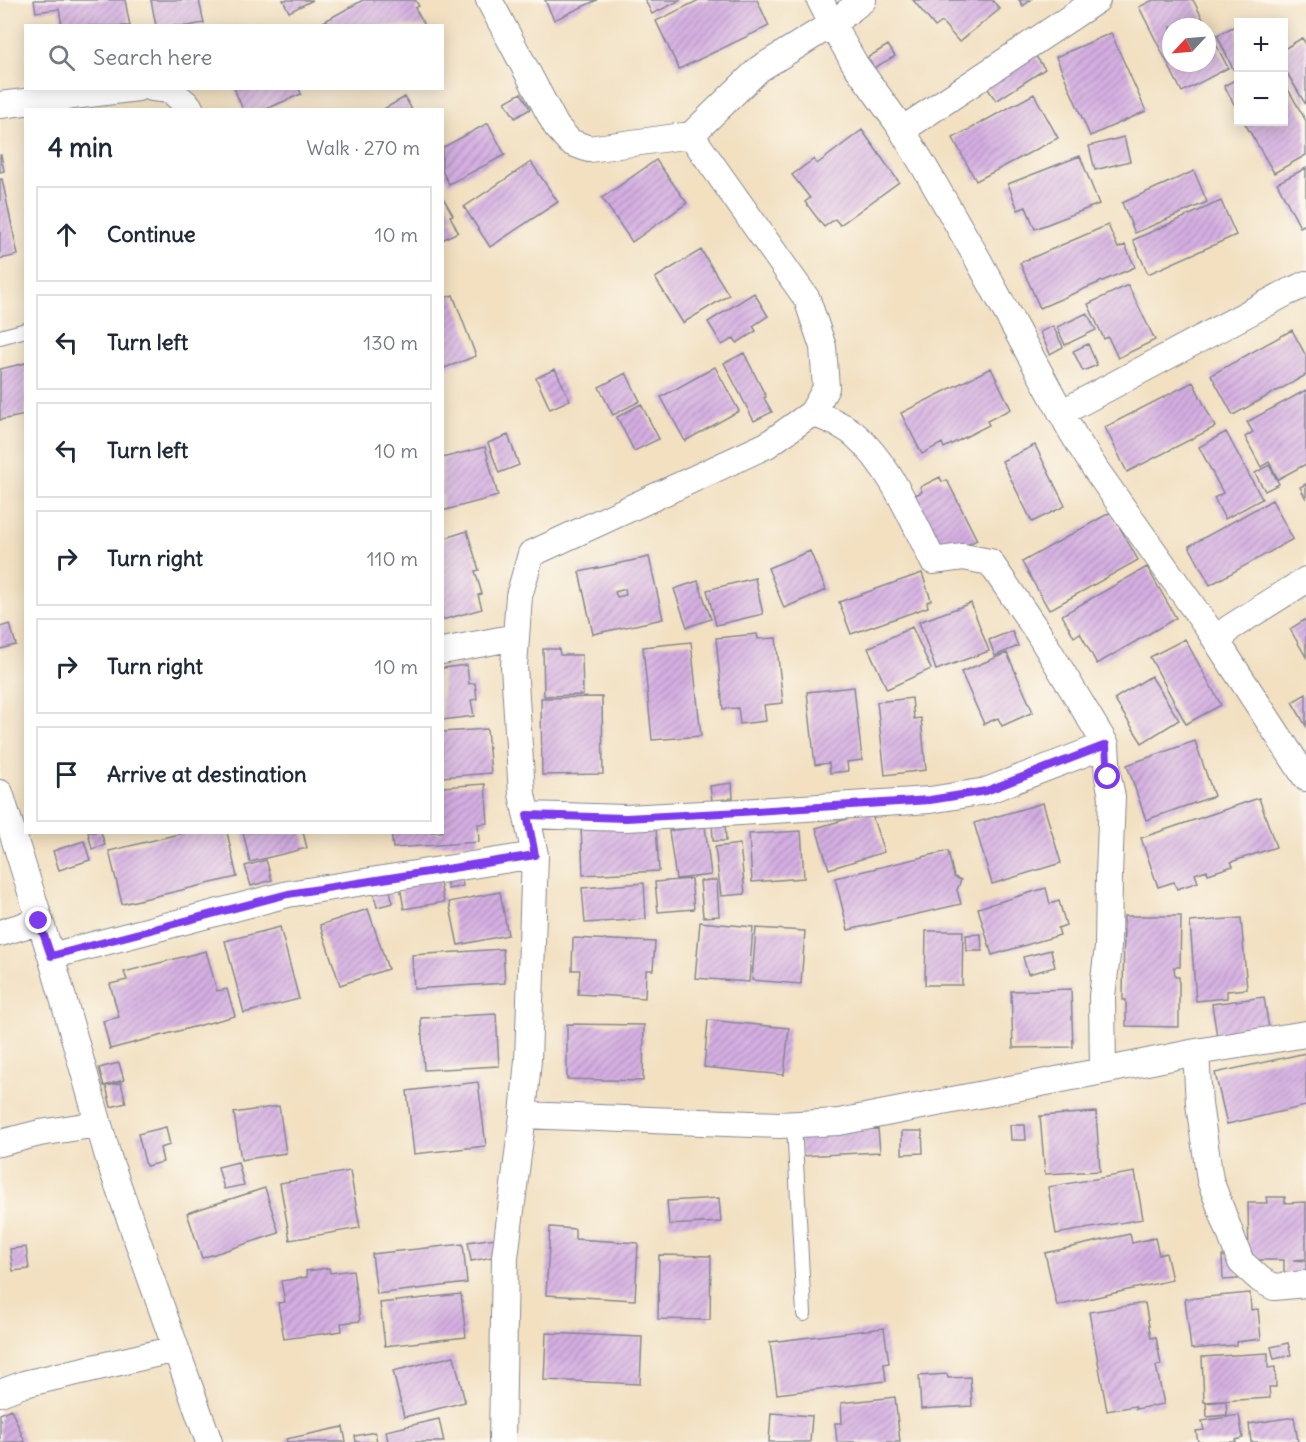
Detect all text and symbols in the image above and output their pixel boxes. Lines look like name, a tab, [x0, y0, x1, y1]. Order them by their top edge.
north arrow	[1162, 18, 1216, 72]
map controls	[1234, 18, 1288, 126]
button: +	[1234, 18, 1288, 72]
search box	[24, 24, 444, 90]
icon: search	[45, 41, 78, 74]
text: Search here	[93, 43, 212, 71]
button: −	[1234, 72, 1288, 126]
text: 4 min	[48, 131, 113, 164]
text: Walk · 270 m	[306, 135, 420, 160]
icon: ahead	[50, 218, 83, 251]
text: Continue	[107, 220, 196, 248]
text: 10 m	[375, 222, 418, 247]
icon: left	[50, 326, 83, 359]
text: Turn left	[107, 328, 188, 356]
text: 130 m	[363, 330, 418, 355]
icon: left	[50, 434, 83, 467]
text: Turn left	[107, 436, 188, 464]
text: 10 m	[375, 438, 418, 463]
icon: right	[50, 542, 83, 575]
text: Turn right	[107, 544, 203, 572]
text: 110 m	[367, 546, 418, 571]
icon: right	[50, 650, 83, 683]
text: Turn right	[107, 652, 203, 680]
text: 10 m	[375, 654, 418, 679]
icon: arrive	[50, 758, 83, 791]
text: Arrive at destination	[107, 760, 307, 788]
route start	[1094, 763, 1120, 789]
route end	[25, 907, 51, 933]

